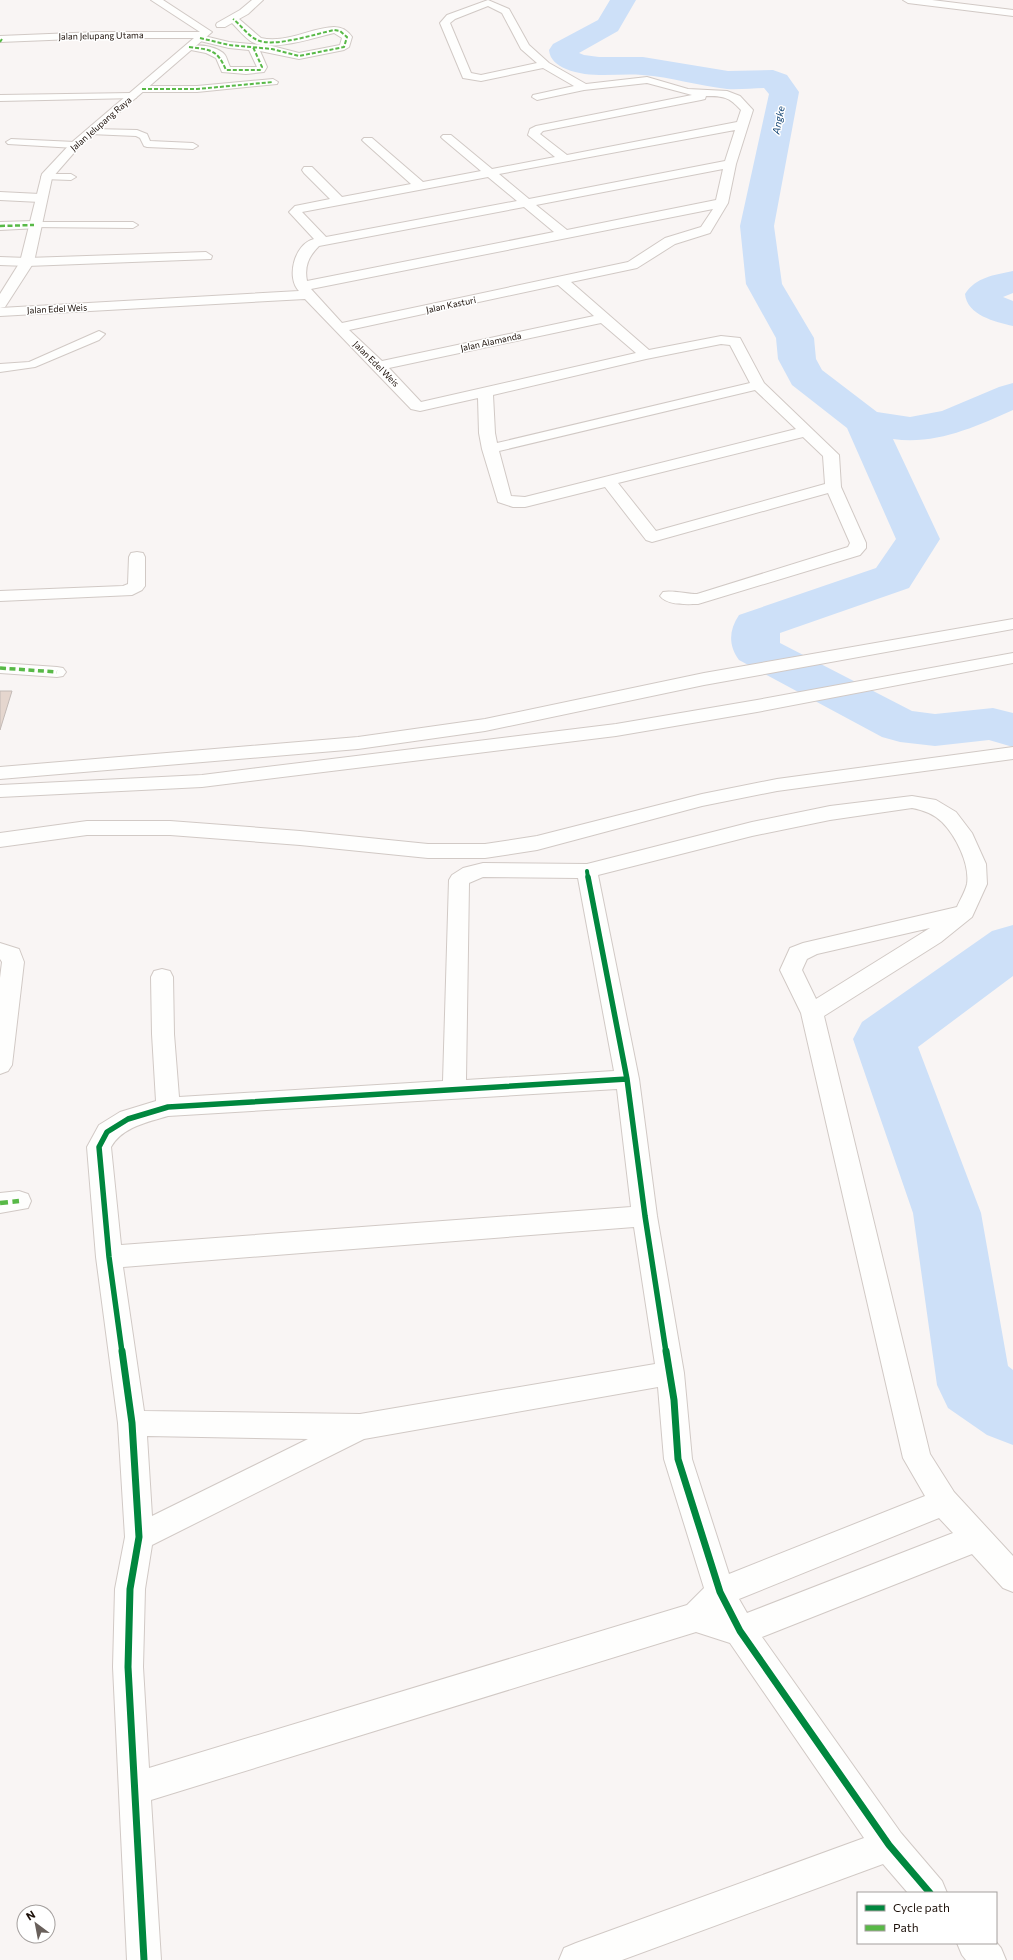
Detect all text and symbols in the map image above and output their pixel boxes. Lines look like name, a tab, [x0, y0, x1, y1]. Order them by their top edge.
street label: Jalan Jelupang Utama	[58, 29, 144, 42]
street label: Jalan Jelupang Raya	[68, 94, 134, 153]
water label: Angke	[769, 104, 787, 136]
street label: Jalan Kasturi	[425, 294, 477, 315]
street label: Jalan Edel Weis	[27, 301, 87, 316]
street label: Jalan Alamanda	[459, 330, 523, 353]
street label: Jalan Edel Weis	[351, 338, 402, 389]
legend	[857, 1892, 997, 1944]
text: Cycle path	[893, 1900, 950, 1914]
north arrow	[16, 1904, 56, 1944]
text: N	[23, 1907, 37, 1923]
text: Path	[893, 1920, 919, 1934]

